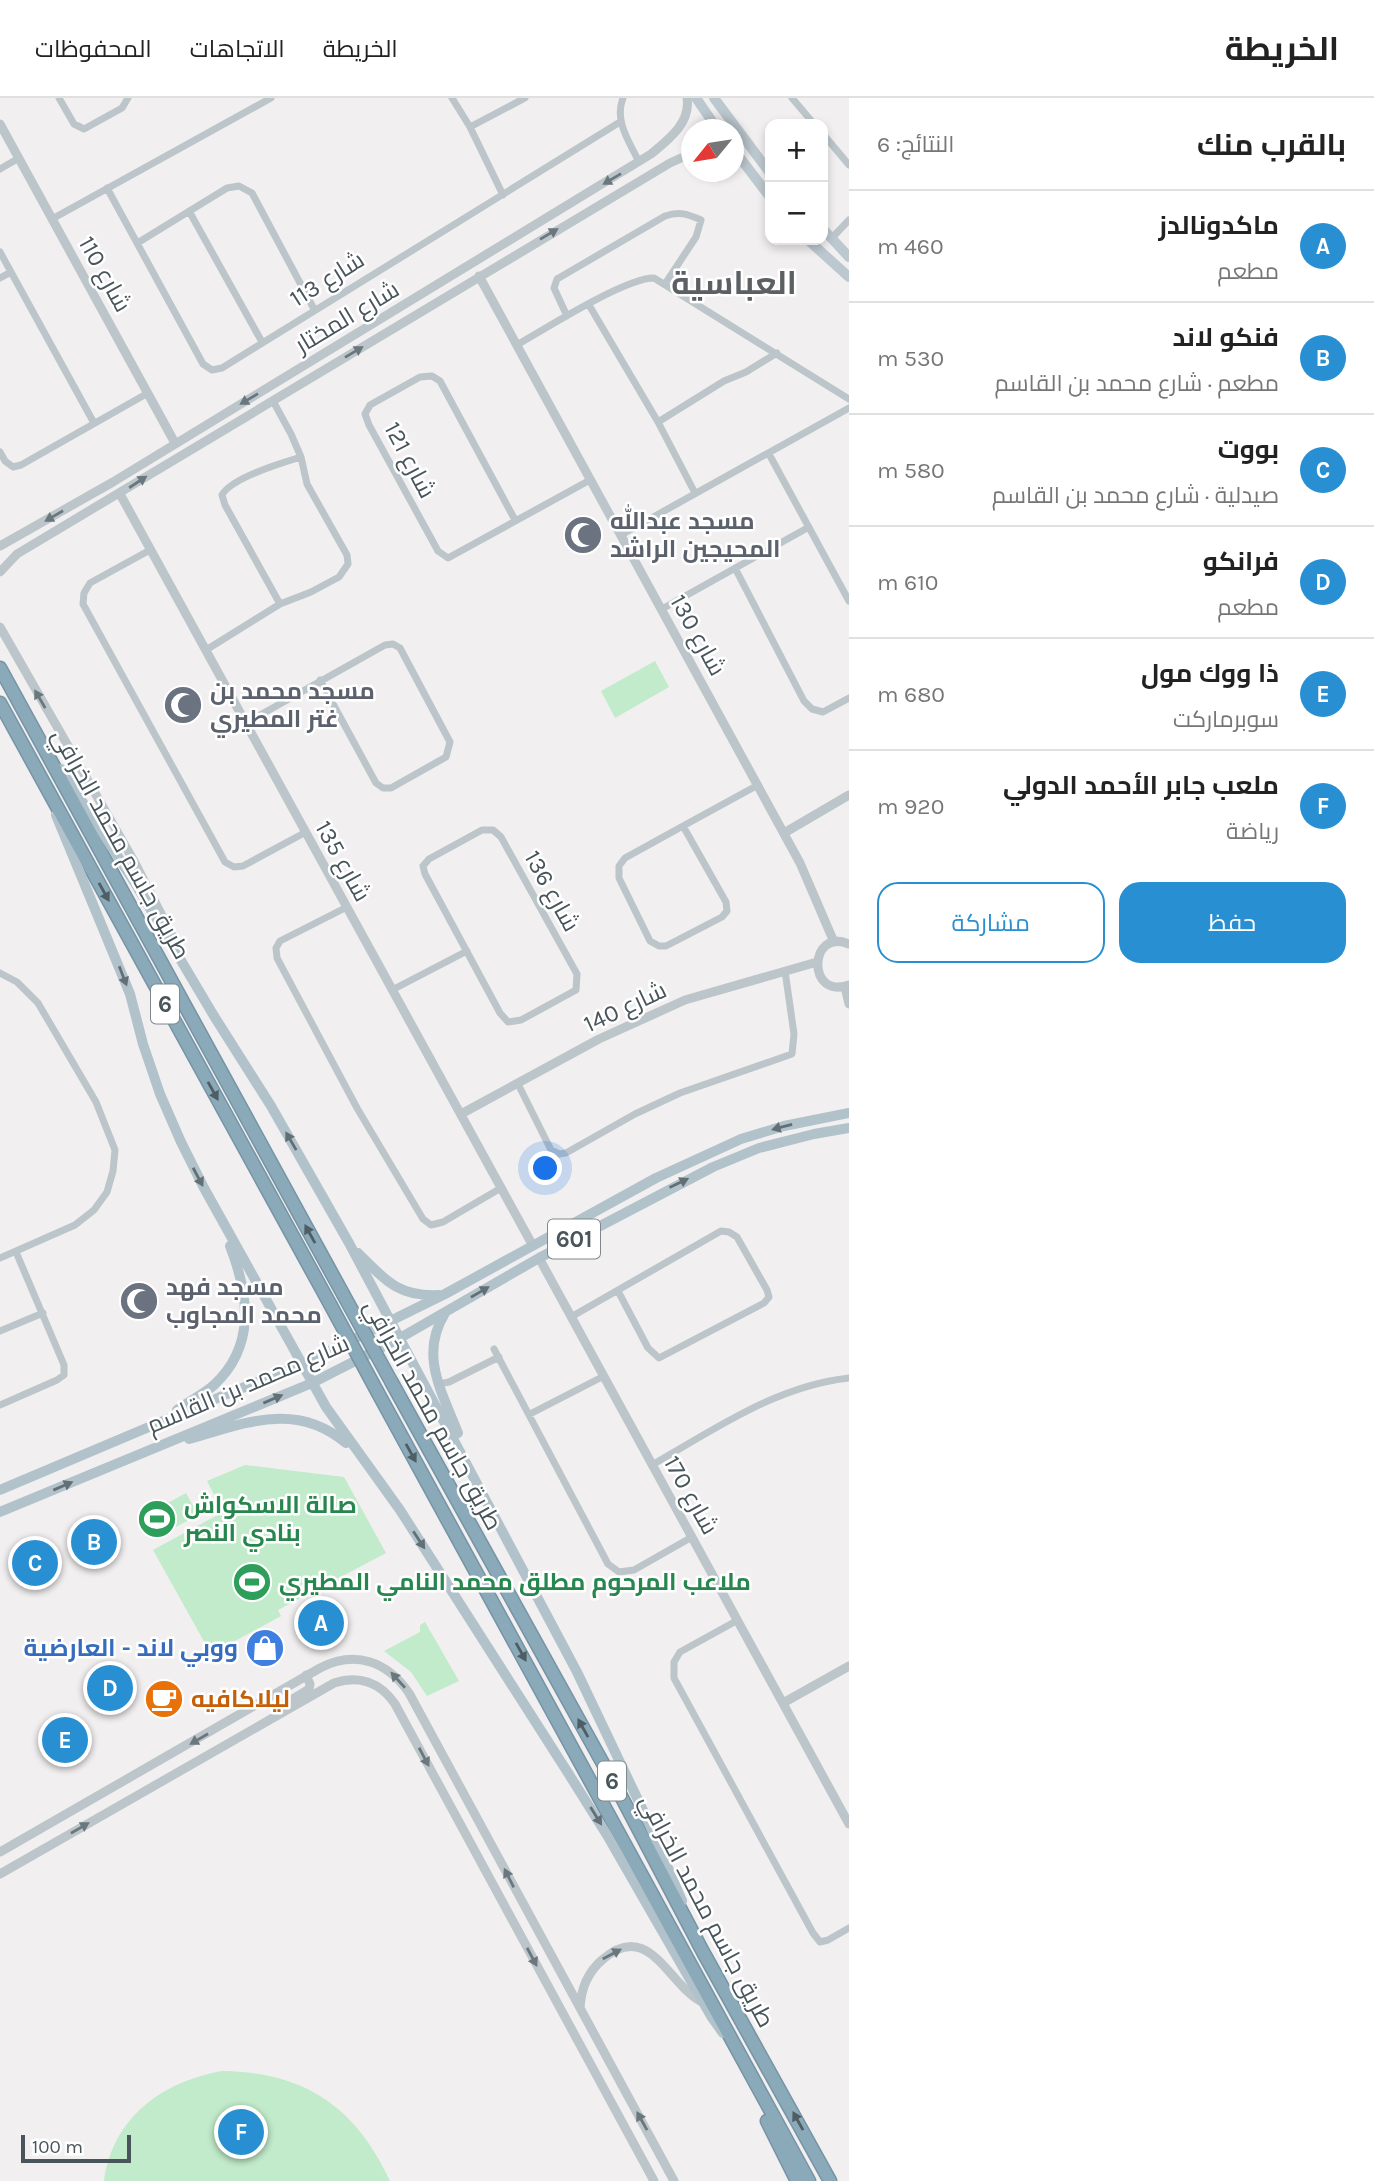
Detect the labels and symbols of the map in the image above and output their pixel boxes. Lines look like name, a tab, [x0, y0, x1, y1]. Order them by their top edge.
north arrow	[681, 119, 744, 182]
one-way arrow	[602, 173, 621, 186]
one-way arrow	[540, 228, 559, 241]
street label: شارع 110	[71, 231, 137, 318]
street label: شارع 113	[285, 245, 370, 314]
district label: العباسية	[671, 265, 797, 302]
street label: شارع المختار	[288, 275, 405, 362]
one-way arrow	[345, 345, 364, 358]
one-way arrow	[240, 393, 259, 405]
street label: شارع 121	[377, 417, 442, 504]
one-way arrow	[129, 476, 148, 489]
place label: مسجد عبدالله المحيجين الراشد	[610, 504, 781, 563]
one-way arrow	[45, 510, 64, 522]
mosque icon: مسجد عبدالله المحيجين الراشد	[562, 514, 604, 556]
street label: شارع 130	[663, 589, 732, 681]
place label: مسجد محمد بن غتر المطيري	[210, 677, 375, 738]
mosque icon: مسجد محمد بن غتر المطيري	[162, 684, 204, 726]
one-way arrow	[34, 689, 46, 708]
street label: طريق جاسم محمد الخرافي	[42, 724, 196, 967]
street label: شارع 135	[308, 816, 377, 907]
street label: شارع 136	[517, 846, 586, 937]
one-way arrow	[97, 882, 109, 902]
one-way arrow	[117, 965, 128, 986]
street label: شارع 140	[579, 976, 672, 1040]
road number: 6	[151, 984, 179, 1023]
one-way arrow	[207, 1082, 219, 1101]
one-way arrow	[771, 1122, 793, 1133]
one-way arrow	[285, 1132, 298, 1151]
your location	[528, 1151, 562, 1185]
one-way arrow	[193, 1167, 204, 1187]
one-way arrow	[669, 1178, 689, 1189]
road number: 601	[548, 1220, 600, 1258]
one-way arrow	[304, 1224, 316, 1244]
place label: مسجد فهد محمد المجاوب	[166, 1273, 322, 1329]
mosque icon: مسجد فهد محمد المجاوب	[118, 1280, 160, 1322]
one-way arrow	[470, 1286, 489, 1299]
street label: طريق جاسم محمد الخرافي	[354, 1295, 508, 1538]
street label: شارع محمد بن القاسم	[143, 1329, 354, 1441]
one-way arrow	[263, 1393, 283, 1405]
one-way arrow	[405, 1443, 417, 1463]
street label: شارع 170	[656, 1451, 724, 1540]
one-way arrow	[53, 1480, 73, 1492]
place label: صالة الاسكواش بنادي النصر	[183, 1491, 357, 1552]
sports icon: صالة الاسكواش بنادي النصر	[136, 1498, 178, 1540]
pin: B	[71, 1516, 117, 1568]
one-way arrow	[413, 1530, 426, 1550]
pin: C	[12, 1537, 58, 1589]
sports icon: ملاعب المرحوم مطلق محمد النامي المطيري	[231, 1561, 273, 1603]
place label: ملاعب المرحوم مطلق محمد النامي المطيري	[279, 1568, 751, 1601]
pin: A	[298, 1597, 344, 1649]
shop icon: ووبي لاند - العارضية	[244, 1627, 286, 1669]
place label: ووبي لاند - العارضية	[23, 1634, 238, 1667]
one-way arrow	[515, 1643, 527, 1662]
pin: D	[87, 1662, 133, 1714]
one-way arrow	[391, 1672, 407, 1689]
cafe icon: ليلاكافيه	[143, 1678, 185, 1720]
place label: ليلاكافيه	[191, 1685, 290, 1713]
pin: E	[42, 1714, 88, 1766]
one-way arrow	[577, 1718, 589, 1738]
one-way arrow	[189, 1733, 208, 1745]
one-way arrow	[418, 1747, 430, 1767]
road number: 6	[598, 1762, 626, 1800]
street label: طريق جاسم محمد الخرافي	[629, 1790, 780, 2034]
one-way arrow	[589, 1807, 602, 1826]
one-way arrow	[71, 1822, 90, 1834]
one-way arrow	[504, 1868, 515, 1888]
one-way arrow	[526, 1948, 538, 1967]
one-way arrow	[603, 1948, 622, 1960]
pin: F	[218, 2106, 264, 2158]
one-way arrow	[636, 2111, 647, 2131]
one-way arrow	[792, 2111, 804, 2131]
scale bar	[21, 2132, 131, 2164]

